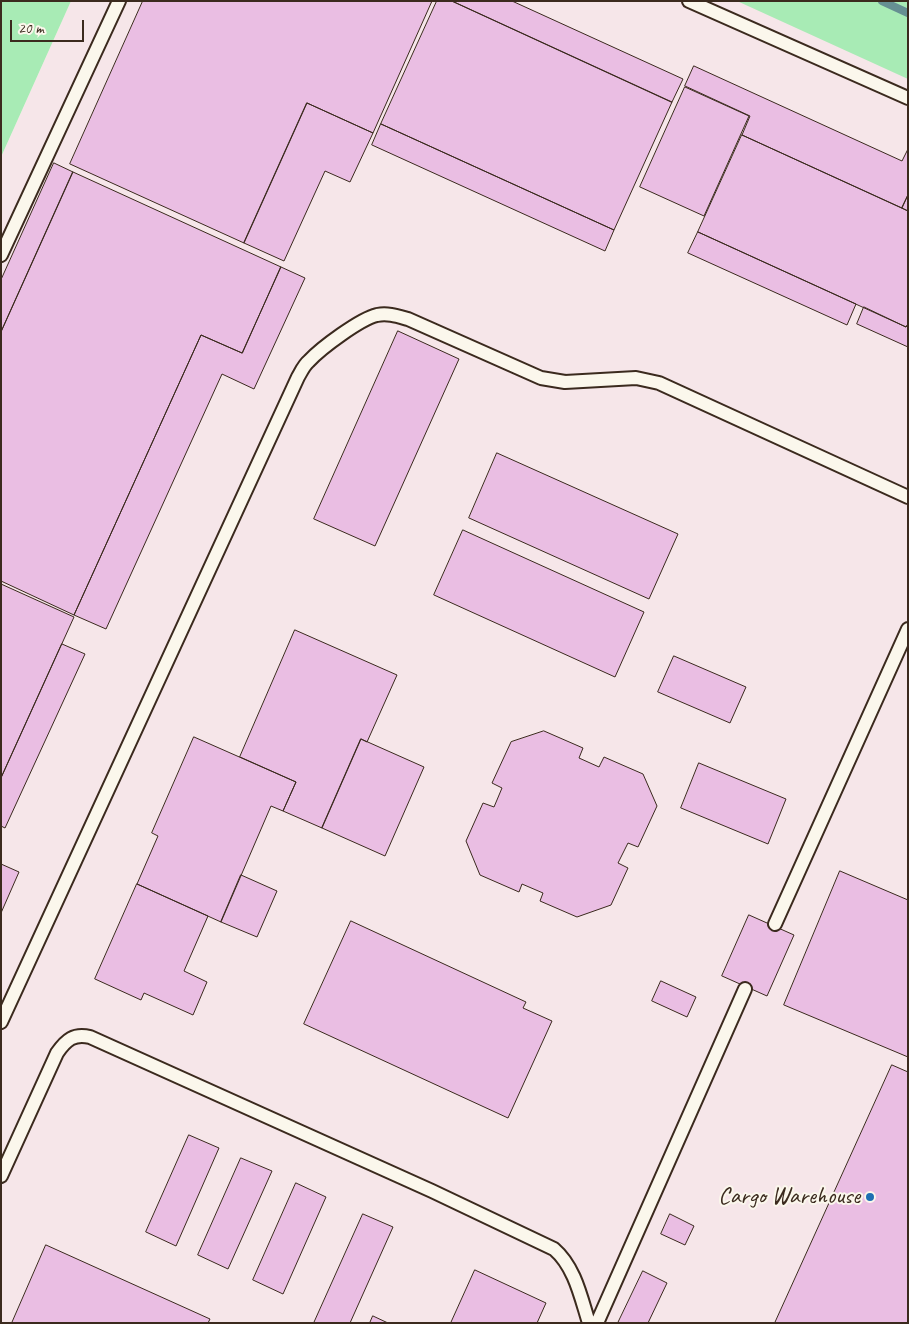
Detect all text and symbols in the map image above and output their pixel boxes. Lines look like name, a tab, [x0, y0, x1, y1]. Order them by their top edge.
scale bar	[12, 10, 86, 42]
text: 20 m	[18, 19, 44, 38]
place label: Cargo Warehouse	[718, 1183, 860, 1211]
marker: Cargo Warehouse	[864, 1191, 876, 1203]

